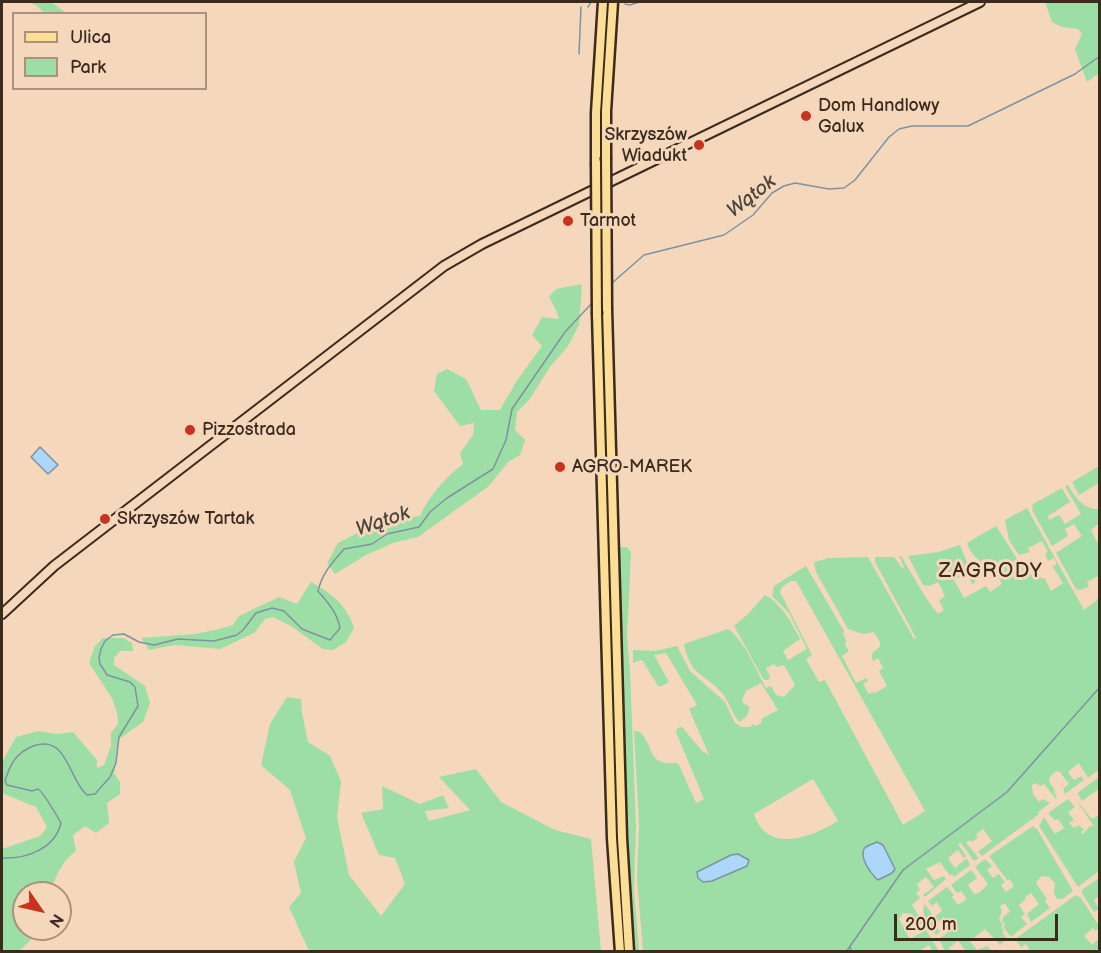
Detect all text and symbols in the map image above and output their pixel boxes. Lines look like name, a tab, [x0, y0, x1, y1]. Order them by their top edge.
legend	[12, 12, 207, 90]
text: Ulica	[70, 27, 111, 48]
text: Park	[70, 57, 106, 78]
place label: Dom Handlowy Galux	[818, 95, 939, 138]
marker: Dom Handlowy Galux	[799, 109, 813, 123]
place label: Skrzyszów Wiadukt	[604, 124, 687, 166]
marker: Skrzyszów Wiadukt	[692, 138, 706, 152]
water label: Wątok	[723, 170, 781, 224]
place label: Tarmot	[580, 210, 636, 232]
marker: Tarmot	[561, 214, 575, 228]
place label: Pizzostrada	[202, 419, 296, 441]
marker: Pizzostrada	[183, 423, 197, 437]
place label: AGRO-MAREK	[572, 456, 692, 478]
marker: AGRO-MAREK	[553, 460, 567, 474]
water label: Wątok	[353, 502, 413, 542]
place label: Skrzyszów Tartak	[117, 508, 254, 530]
marker: Skrzyszów Tartak	[98, 512, 112, 526]
district label: ZAGRODY	[939, 560, 1043, 584]
north arrow	[12, 881, 72, 941]
scale bar	[897, 902, 1060, 940]
text: N	[44, 910, 67, 931]
text: 200 m	[905, 914, 957, 935]

